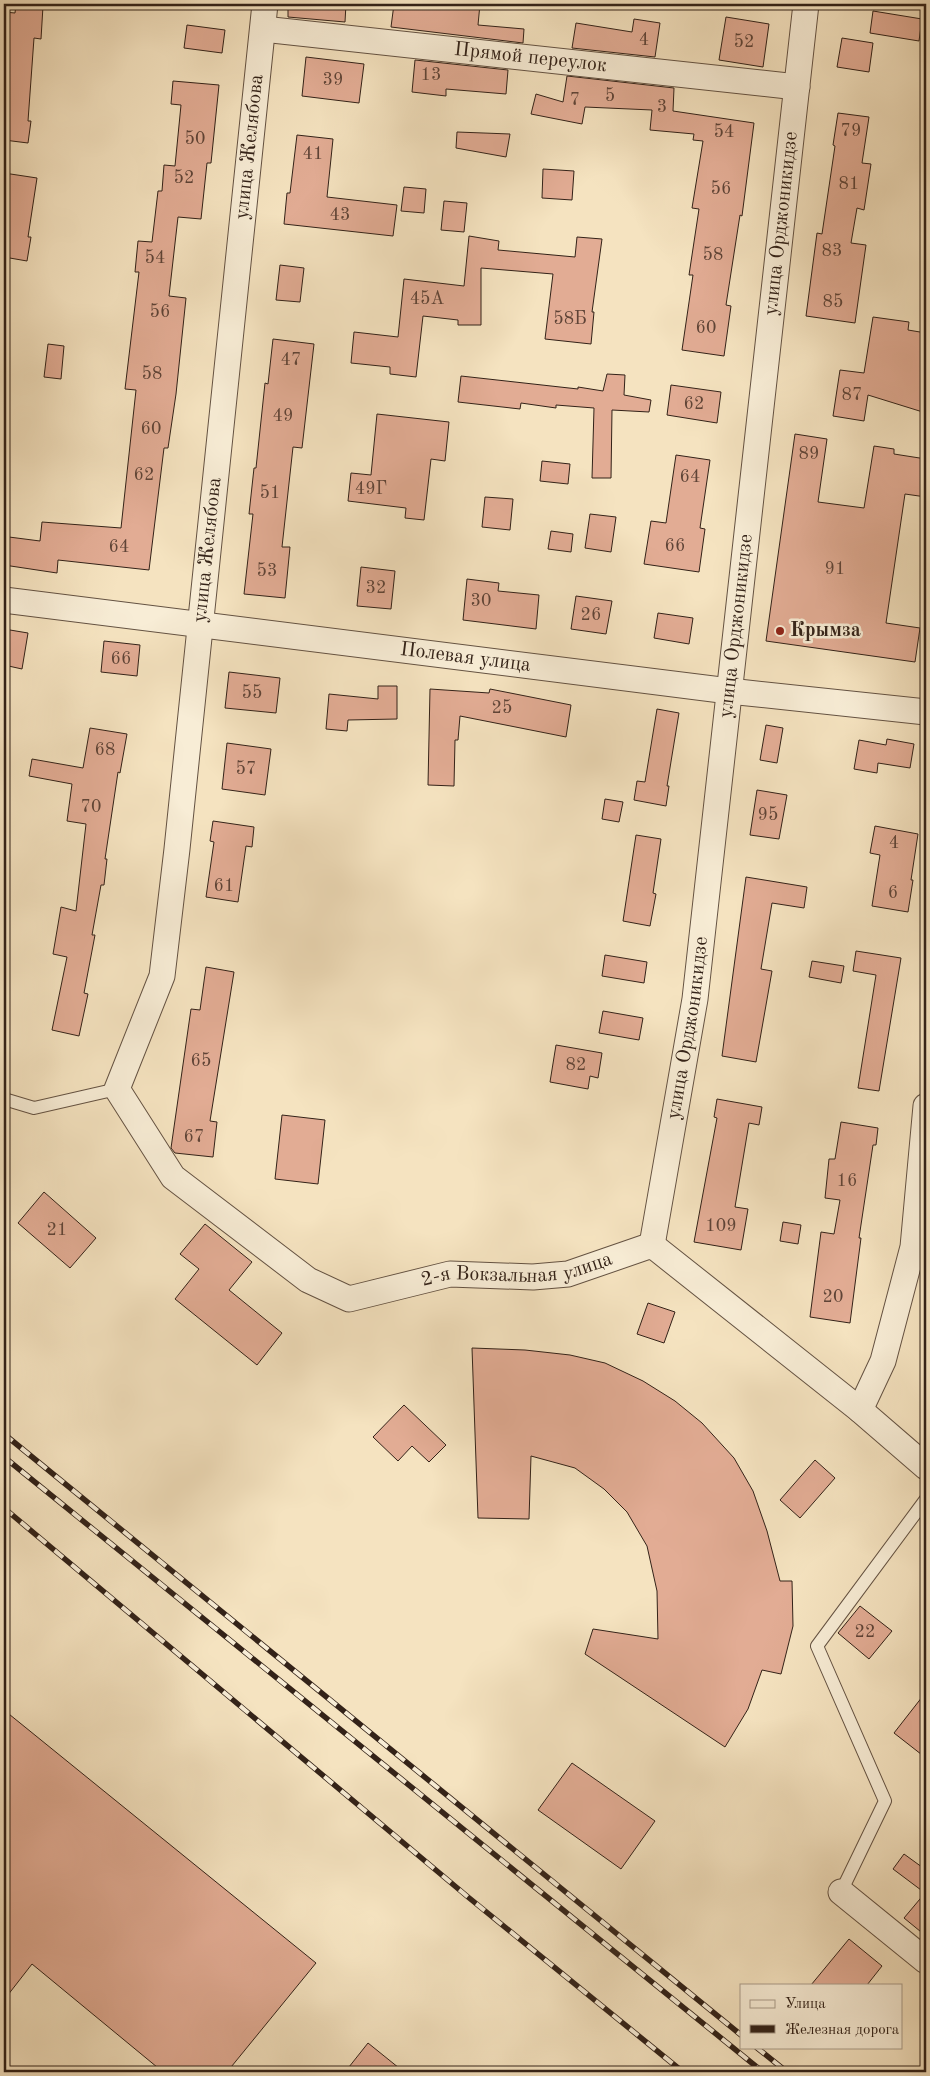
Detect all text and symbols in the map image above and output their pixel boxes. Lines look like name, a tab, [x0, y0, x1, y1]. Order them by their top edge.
house number: 4	[639, 31, 649, 49]
house number: 52	[734, 33, 754, 51]
street label: Прямой переулок	[453, 40, 608, 76]
house number: 13	[421, 66, 441, 84]
house number: 39	[323, 71, 343, 89]
street label: улица Желябова	[232, 73, 268, 221]
house number: 5	[605, 87, 615, 105]
house number: 7	[570, 91, 580, 109]
house number: 3	[657, 98, 667, 116]
house number: 79	[841, 122, 861, 140]
house number: 54	[714, 123, 734, 141]
house number: 50	[185, 130, 205, 148]
street label: улица Орджоникидзе	[761, 131, 802, 317]
house number: 41	[303, 145, 323, 163]
house number: 52	[174, 169, 194, 187]
house number: 81	[839, 175, 859, 193]
house number: 56	[711, 180, 731, 198]
house number: 43	[330, 206, 350, 224]
house number: 83	[822, 242, 842, 260]
house number: 58	[703, 246, 723, 264]
house number: 54	[145, 249, 165, 267]
house number: 45А	[410, 290, 445, 308]
house number: 85	[823, 293, 843, 311]
house number: 56	[150, 303, 170, 321]
house number: 58Б	[553, 310, 587, 328]
house number: 60	[696, 319, 716, 337]
house number: 47	[281, 351, 301, 369]
house number: 58	[142, 365, 162, 383]
house number: 87	[842, 386, 862, 404]
house number: 62	[684, 395, 704, 413]
house number: 49	[273, 407, 293, 425]
house number: 60	[141, 420, 161, 438]
house number: 89	[799, 445, 819, 463]
house number: 62	[134, 466, 154, 484]
house number: 64	[680, 468, 700, 486]
street label: улица Желябова	[190, 476, 226, 624]
house number: 49Г	[355, 480, 387, 498]
house number: 51	[260, 484, 280, 502]
street label: улица Орджоникидзе	[716, 533, 757, 719]
house number: 66	[665, 537, 685, 555]
house number: 64	[109, 538, 129, 556]
house number: 91	[825, 560, 845, 578]
house number: 53	[257, 562, 277, 580]
house number: 32	[366, 579, 386, 597]
house number: 30	[471, 592, 491, 610]
house number: 26	[581, 606, 601, 624]
place label: Крымза	[790, 621, 861, 641]
marker: Крымза	[774, 625, 786, 637]
street label: Полевая улица	[399, 640, 532, 676]
house number: 66	[111, 650, 131, 668]
house number: 55	[242, 684, 262, 702]
house number: 25	[492, 699, 512, 717]
house number: 68	[95, 741, 115, 759]
house number: 57	[236, 760, 256, 778]
house number: 70	[81, 798, 101, 816]
house number: 95	[758, 806, 778, 824]
house number: 4	[889, 834, 899, 852]
house number: 61	[214, 877, 234, 895]
house number: 6	[888, 884, 898, 902]
street label: улица Орджоникидзе	[664, 936, 712, 1121]
house number: 65	[191, 1052, 211, 1070]
house number: 82	[566, 1056, 586, 1074]
house number: 67	[184, 1128, 204, 1146]
house number: 16	[837, 1172, 857, 1190]
house number: 109	[705, 1217, 737, 1235]
house number: 21	[47, 1221, 67, 1239]
street label: 2-я Вокзальная улица	[419, 1249, 615, 1291]
house number: 20	[823, 1288, 843, 1306]
house number: 22	[855, 1623, 875, 1641]
legend	[740, 1984, 902, 2048]
text: Улица	[785, 1997, 826, 2012]
text: Железная дорога	[785, 2023, 900, 2038]

